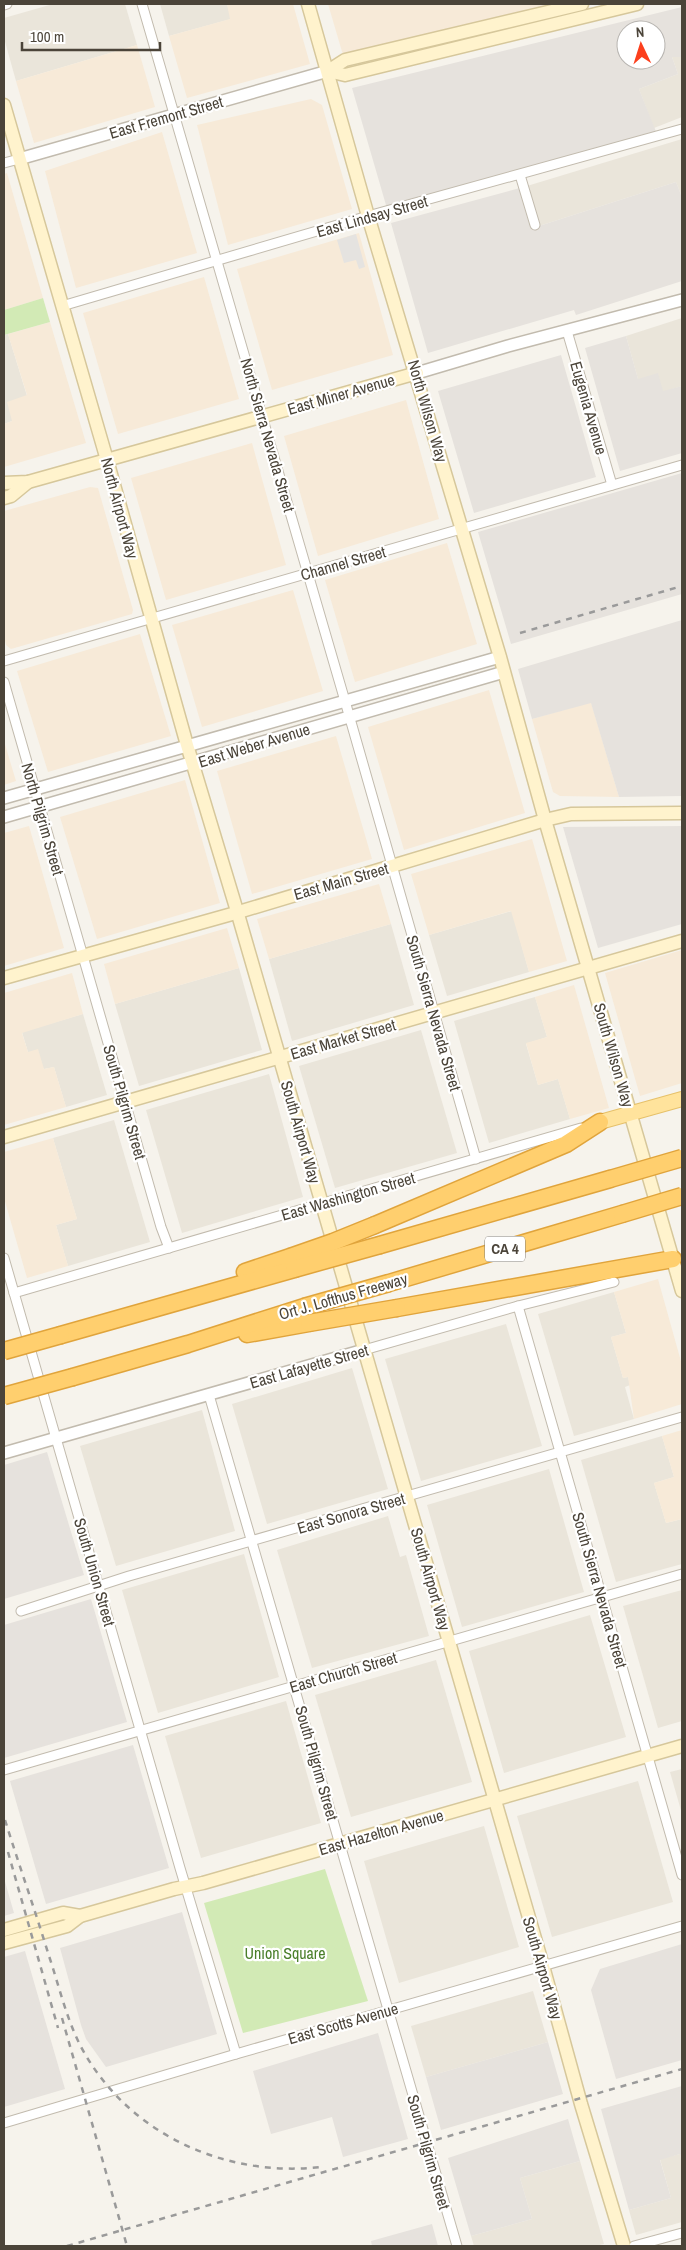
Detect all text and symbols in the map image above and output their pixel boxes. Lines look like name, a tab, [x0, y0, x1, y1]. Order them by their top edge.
scale bar	[22, 20, 160, 52]
north arrow	[616, 20, 666, 70]
text: N	[635, 23, 645, 41]
text: 100 m	[30, 26, 64, 47]
street label: East Fremont Street	[107, 90, 226, 144]
street label: East Lindsay Street	[314, 190, 430, 242]
street label: North Sierra Nevada Street	[236, 356, 301, 515]
street label: North Wilson Way	[403, 357, 453, 465]
street label: Eugenia Avenue	[565, 359, 613, 457]
street label: East Miner Avenue	[285, 368, 397, 420]
street label: North Airport Way	[96, 455, 144, 561]
street label: Channel Street	[298, 540, 388, 586]
street label: East Weber Avenue	[196, 718, 312, 772]
street label: North Pilgrim Street	[16, 760, 70, 878]
street label: East Main Street	[291, 857, 391, 905]
street label: South Sierra Nevada Street	[401, 932, 467, 1094]
street label: South Wilson Way	[589, 1000, 640, 1110]
street label: East Market Street	[288, 1013, 399, 1065]
street label: South Pilgrim Street	[98, 1042, 152, 1162]
street label: South Airport Way	[276, 1078, 326, 1186]
street label: East Washington Street	[279, 1166, 418, 1226]
road number: CA 4	[485, 1236, 525, 1262]
street label: Ort J. Lofthus Freeway	[276, 1267, 410, 1325]
street label: East Lafayette Street	[247, 1338, 371, 1393]
street label: East Sonora Street	[295, 1487, 408, 1539]
street label: South Sierra Nevada Street	[567, 1509, 633, 1671]
street label: South Union Street	[69, 1515, 121, 1629]
street label: South Airport Way	[406, 1525, 456, 1633]
street label: East Church Street	[287, 1646, 400, 1698]
street label: South Pilgrim Street	[290, 1703, 344, 1823]
street label: East Hazelton Avenue	[316, 1804, 446, 1860]
street label: South Airport Way	[518, 1914, 568, 2022]
park label: Union Square	[245, 1942, 325, 1964]
street label: East Scotts Avenue	[285, 1997, 401, 2049]
street label: South Pilgrim Street	[402, 2092, 456, 2212]

